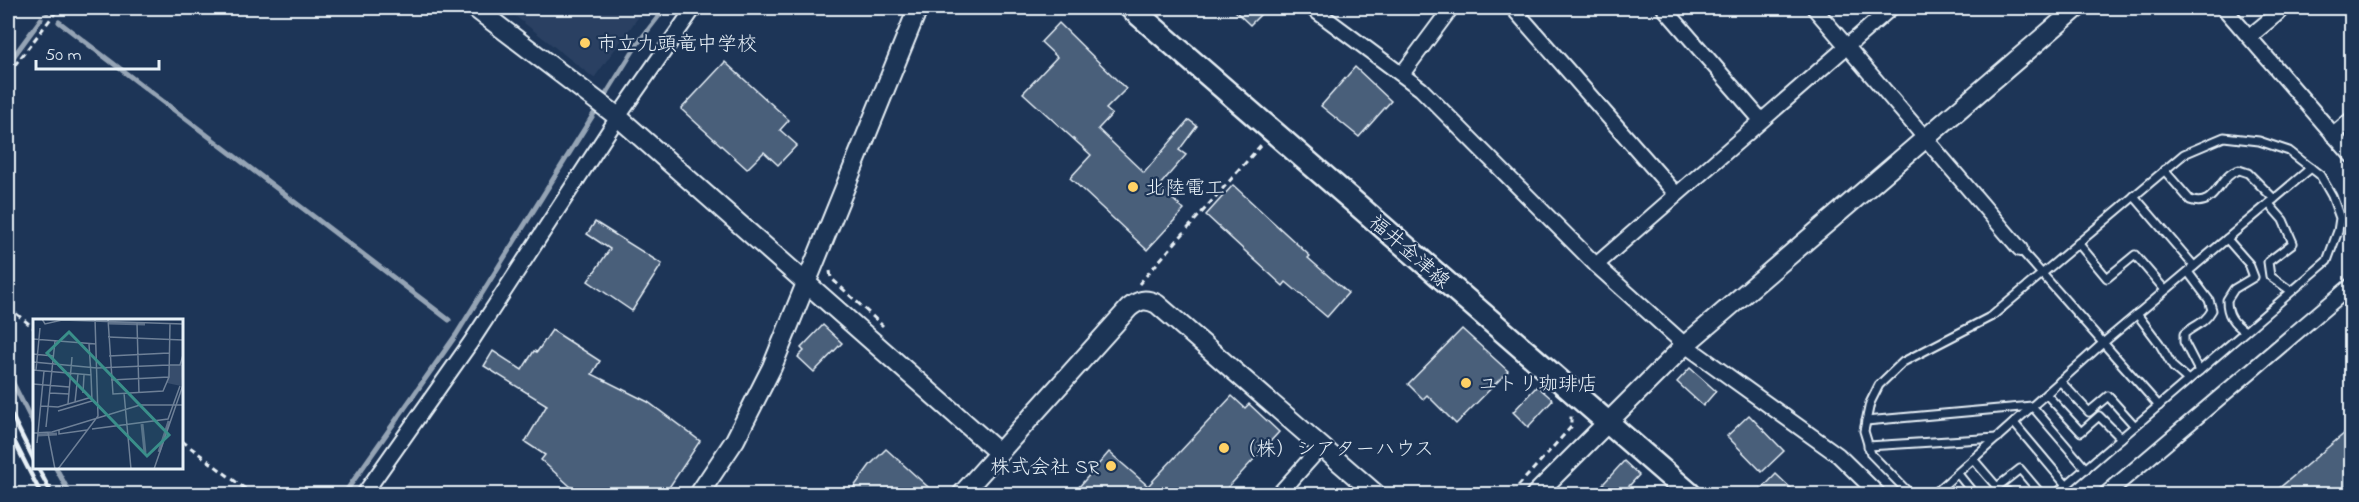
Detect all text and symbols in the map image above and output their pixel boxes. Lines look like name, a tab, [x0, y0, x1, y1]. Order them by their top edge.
place label: 市立九頭竜中学校	[597, 31, 757, 60]
scale bar	[36, 33, 159, 71]
marker: 市立九頭竜中学校	[578, 36, 592, 50]
text: 50 m	[45, 43, 82, 69]
place label: 北陸電工	[1145, 175, 1225, 204]
marker: 北陸電工	[1126, 180, 1140, 194]
street label: 福井金津線	[1361, 209, 1456, 297]
inset map	[33, 319, 183, 469]
place label: ユトリ珈琲店	[1478, 371, 1598, 400]
marker: ユトリ珈琲店	[1459, 376, 1473, 390]
place label: （株）シアターハウス	[1236, 436, 1434, 465]
marker: （株）シアターハウス	[1217, 441, 1231, 455]
place label: 株式会社 SR	[990, 454, 1100, 483]
marker: 株式会社 SR	[1104, 459, 1118, 473]

